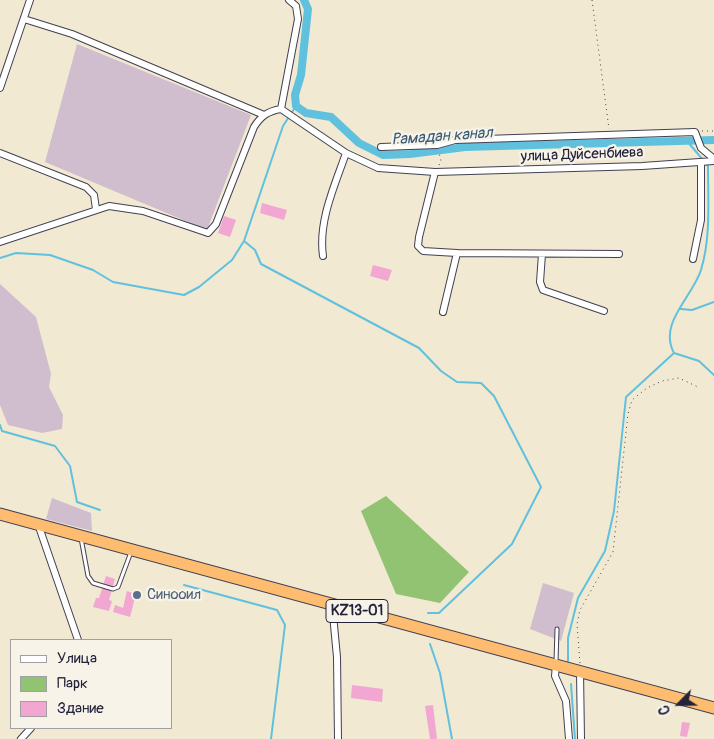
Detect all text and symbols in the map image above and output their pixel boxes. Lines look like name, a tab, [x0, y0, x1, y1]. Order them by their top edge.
water label: Рамадан канал	[391, 124, 493, 150]
street label: улица Дуйсенбиева	[520, 144, 644, 166]
place label: Синооил	[147, 586, 201, 604]
marker: Синооил	[131, 589, 143, 601]
road number: KZ13-01	[326, 600, 388, 622]
legend	[10, 639, 172, 729]
text: Улица	[57, 649, 97, 668]
text: Парк	[57, 674, 88, 693]
north arrow	[654, 679, 704, 729]
text: Здание	[57, 699, 104, 718]
text: С	[655, 703, 674, 717]

